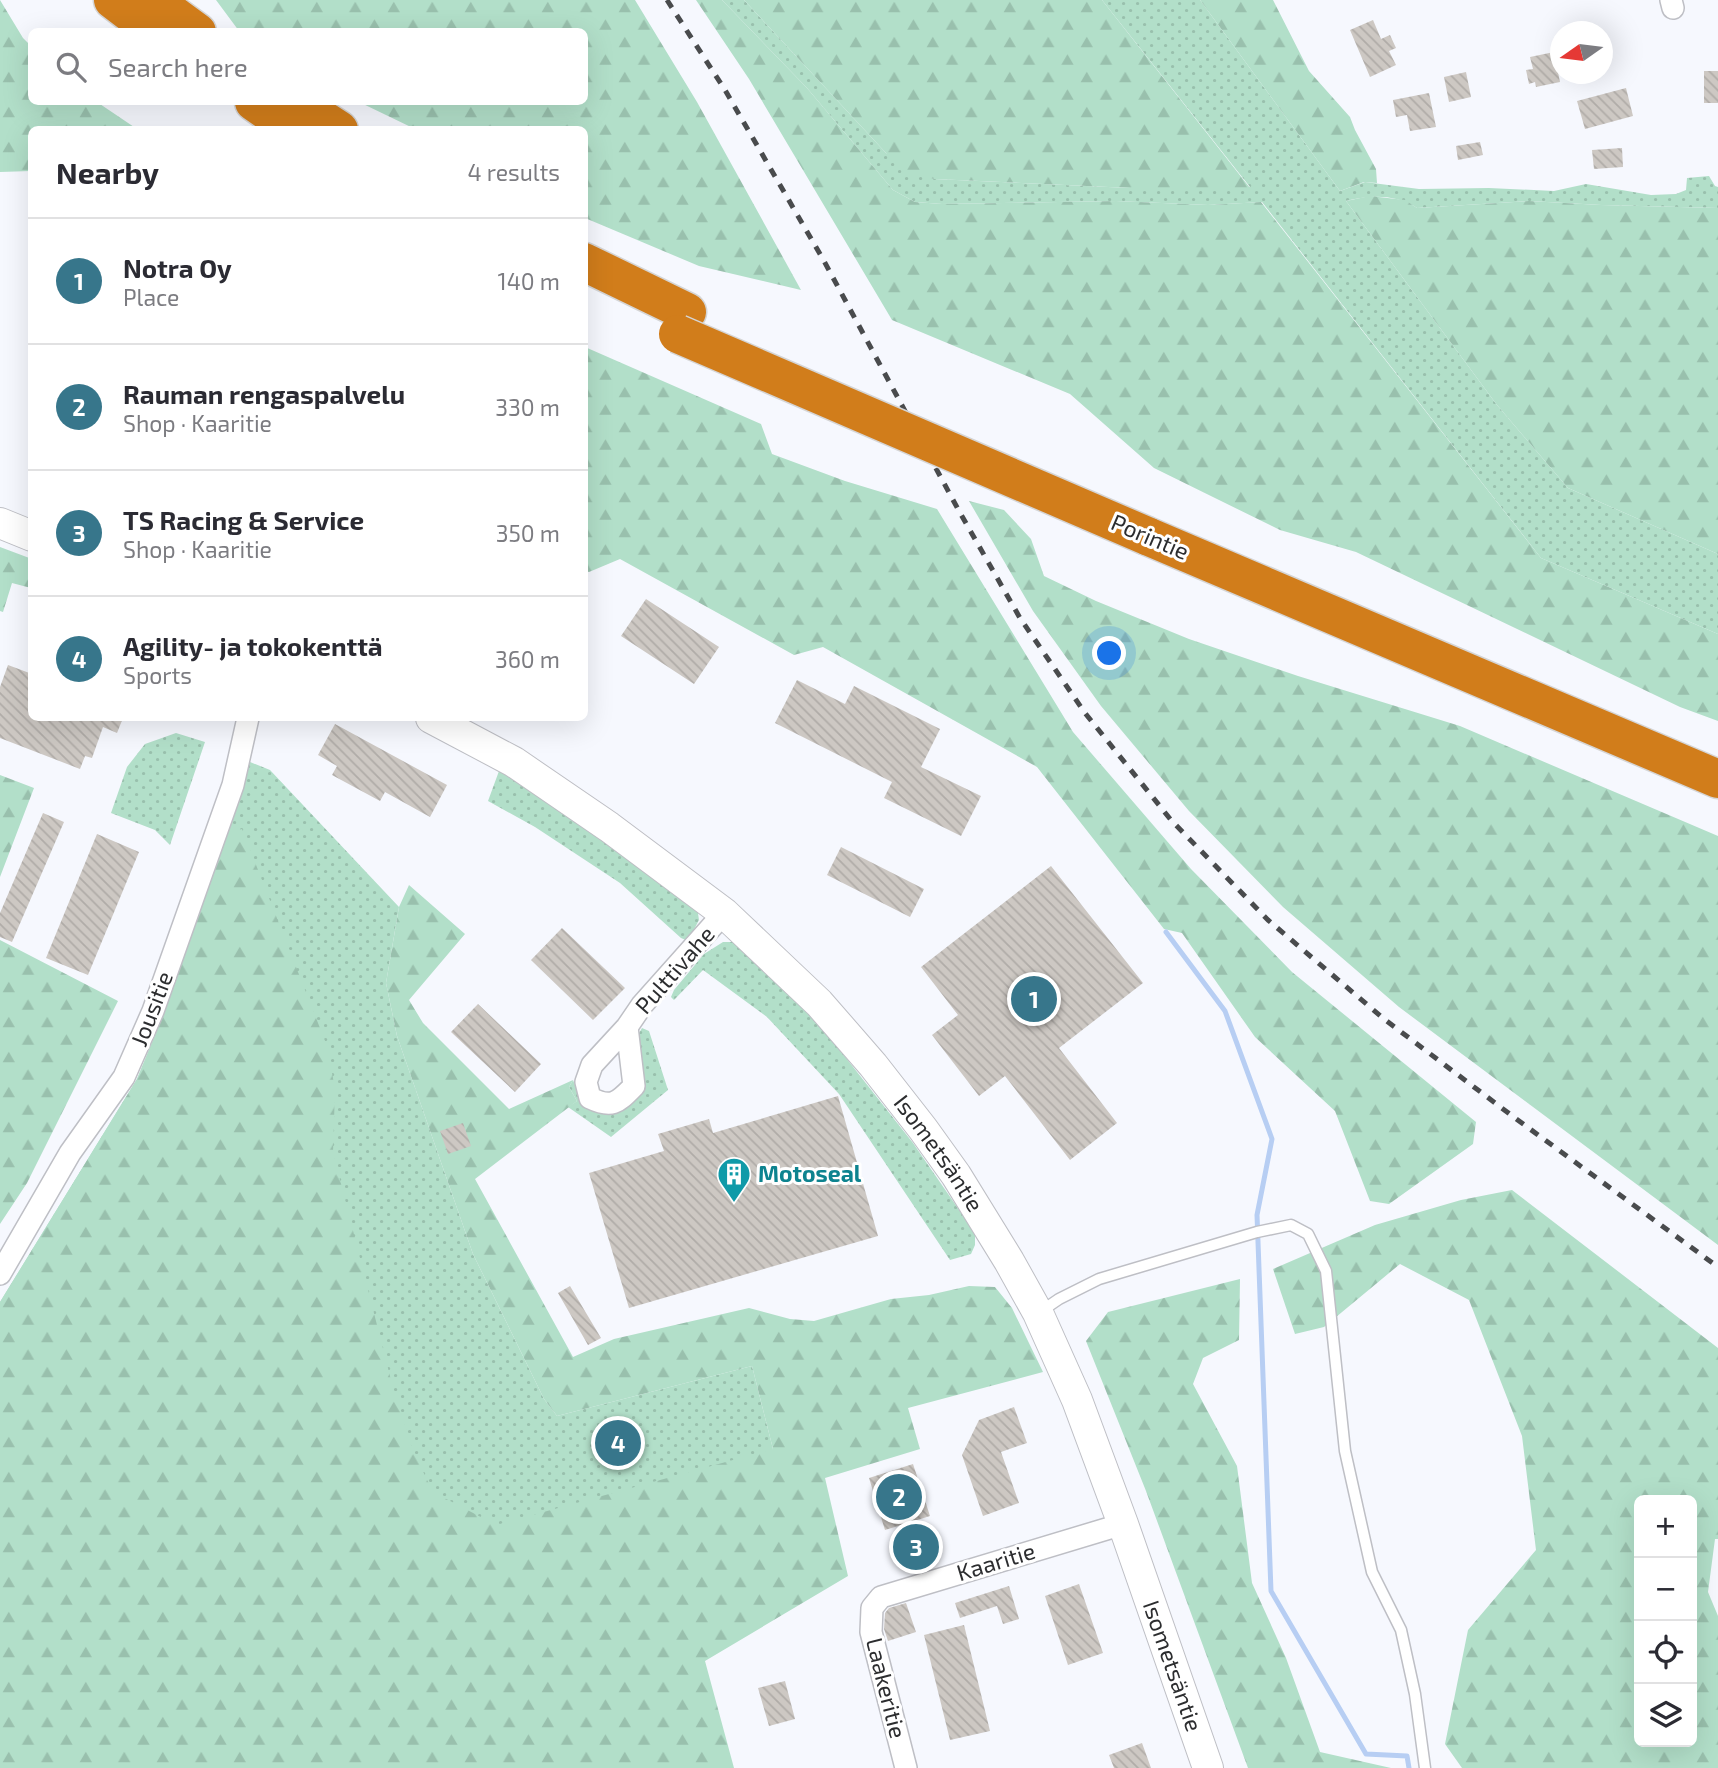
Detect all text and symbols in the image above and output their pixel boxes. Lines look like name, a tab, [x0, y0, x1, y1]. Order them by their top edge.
north arrow	[1550, 21, 1613, 84]
search box	[28, 28, 588, 105]
icon: search	[52, 48, 90, 86]
text: Search here	[108, 51, 248, 82]
text: Nearby	[56, 154, 159, 190]
text: 4 results	[468, 158, 560, 186]
text: Notra Oy	[123, 252, 232, 283]
text: 1	[74, 267, 84, 295]
text: 140 m	[498, 267, 560, 295]
text: Place	[123, 283, 179, 311]
text: Rauman rengaspalvelu	[123, 378, 405, 409]
text: 2	[72, 393, 86, 421]
text: 330 m	[495, 393, 560, 421]
text: Shop · Kaaritie	[123, 409, 272, 437]
text: TS Racing & Service	[123, 504, 364, 535]
street label: Porintie	[1107, 507, 1193, 565]
text: 3	[72, 519, 86, 547]
text: 350 m	[496, 519, 560, 547]
text: Shop · Kaaritie	[123, 535, 272, 563]
text: Agility- ja tokokenttä	[123, 630, 383, 661]
your location	[1092, 636, 1126, 670]
text: 4	[72, 645, 86, 673]
text: 360 m	[495, 645, 560, 673]
text: Sports	[123, 661, 192, 689]
street label: Pulttivahe	[629, 920, 720, 1019]
street label: Jousitie	[124, 967, 178, 1050]
pin: 1	[1011, 973, 1057, 1025]
street label: Isometsäntie	[889, 1089, 990, 1217]
building icon: Motoseal	[715, 1155, 753, 1204]
place label: Motoseal	[758, 1159, 862, 1187]
pin: 4	[595, 1417, 641, 1469]
pin: 2	[876, 1471, 922, 1523]
map controls	[1634, 1495, 1697, 1747]
button: +	[1634, 1495, 1697, 1558]
pin: 3	[893, 1521, 939, 1573]
street label: Kaaritie	[953, 1536, 1038, 1586]
button: −	[1634, 1558, 1697, 1621]
street label: Isometsäntie	[1138, 1596, 1209, 1735]
button: locate	[1634, 1621, 1697, 1684]
street label: Laakeritie	[861, 1635, 913, 1741]
button: layers	[1634, 1684, 1697, 1747]

